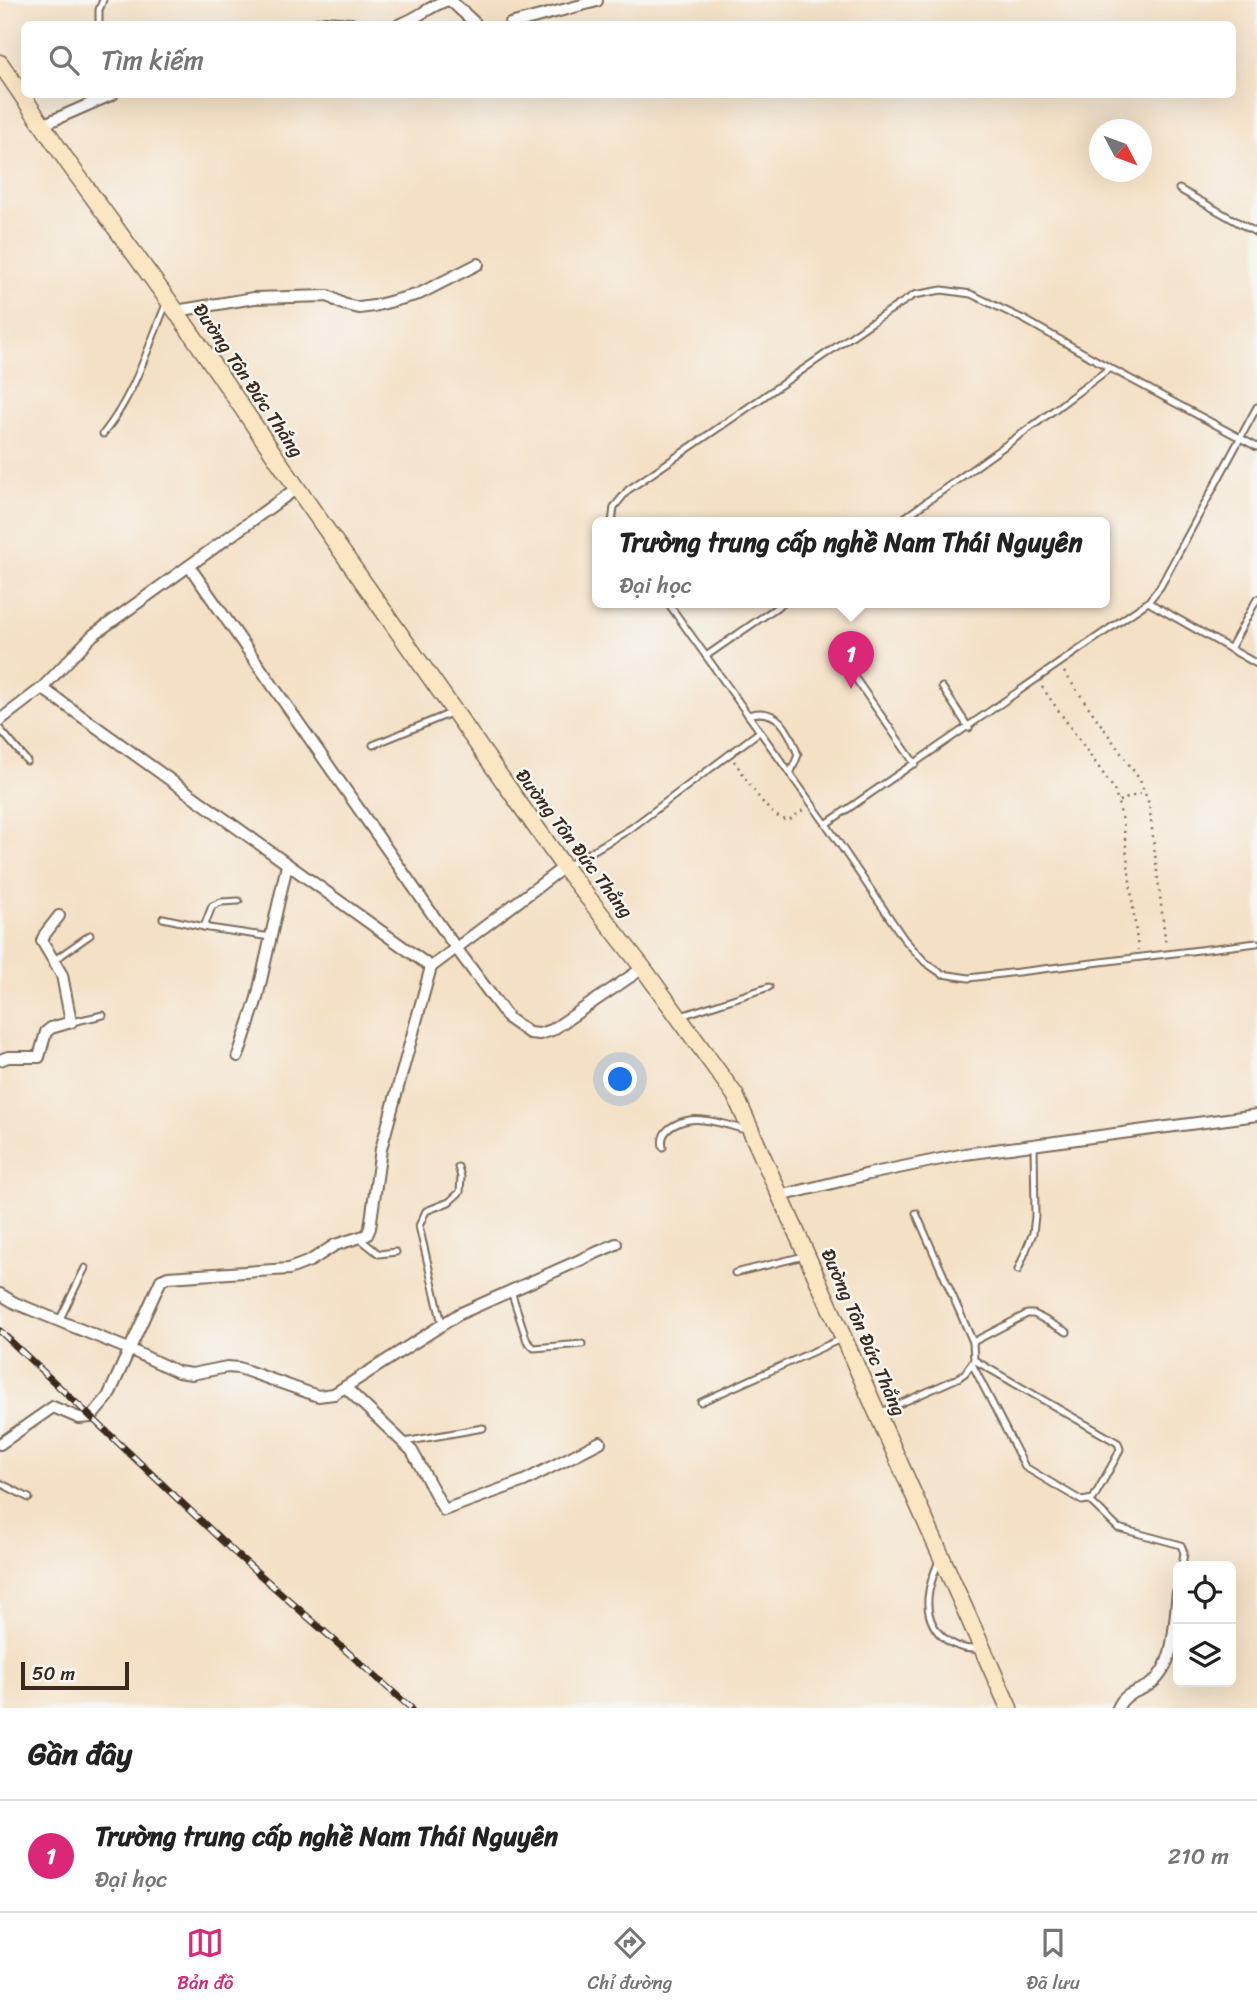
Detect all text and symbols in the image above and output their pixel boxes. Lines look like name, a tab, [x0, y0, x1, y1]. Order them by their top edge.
search box	[21, 21, 1236, 98]
text: Tìm kiếm	[101, 37, 204, 83]
icon: search	[45, 41, 83, 79]
north arrow	[1089, 119, 1152, 182]
street label: Đường Tôn Đức Thắng	[184, 296, 313, 465]
popup	[592, 517, 1110, 608]
text: Trường trung cấp nghề Nam Thái Nguyên	[619, 519, 1083, 565]
text: Đại học	[619, 565, 692, 606]
pin: 1	[828, 631, 874, 689]
street label: Đường Tôn Đức Thắng	[507, 761, 642, 926]
your location	[603, 1062, 637, 1096]
street label: Đường Tôn Đức Thắng	[812, 1243, 915, 1422]
map controls	[1173, 1561, 1236, 1687]
button: locate	[1173, 1561, 1236, 1624]
button: layers	[1173, 1624, 1236, 1687]
text: 50 m	[32, 1657, 75, 1690]
scale bar	[21, 1659, 130, 1691]
text: Gần đây	[28, 1727, 132, 1781]
text: Trường trung cấp nghề Nam Thái Nguyên	[95, 1813, 558, 1859]
text: 1	[46, 1836, 56, 1877]
text: 210 m	[1168, 1836, 1229, 1877]
text: Đại học	[95, 1859, 168, 1900]
tab: Bản đồ	[177, 1924, 233, 1999]
tab: Chỉ đường	[588, 1924, 672, 1999]
tab: Đã lưu	[1027, 1924, 1080, 1999]

